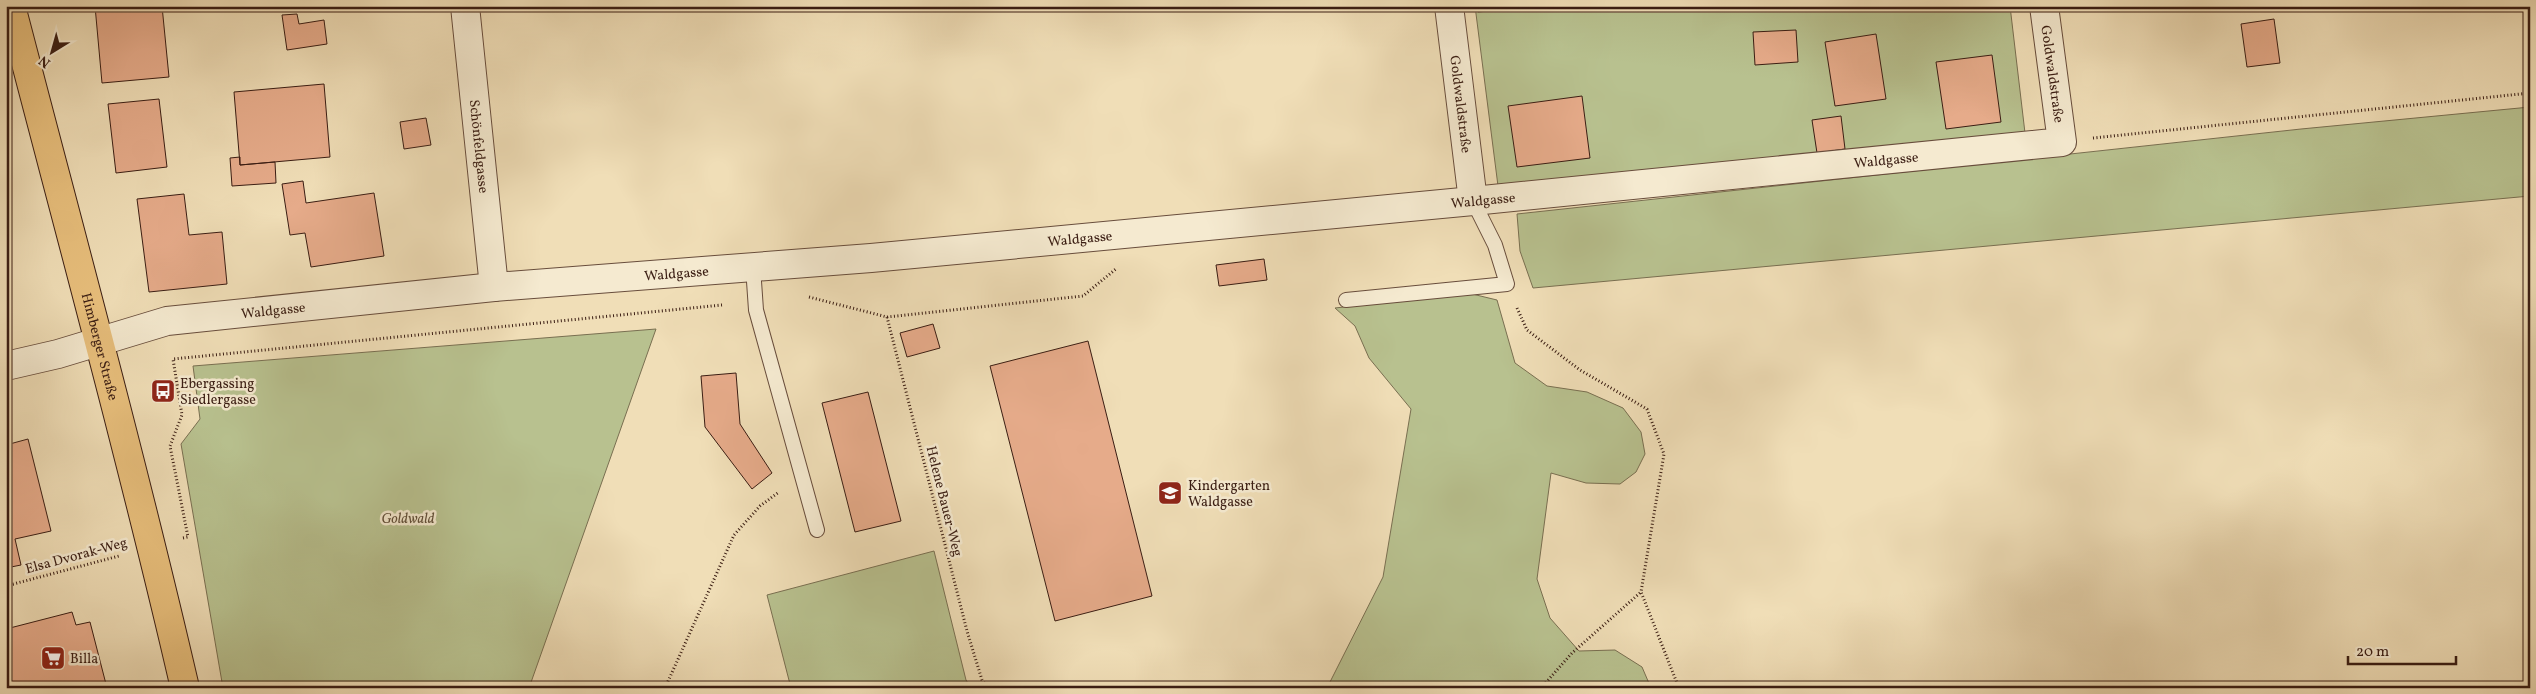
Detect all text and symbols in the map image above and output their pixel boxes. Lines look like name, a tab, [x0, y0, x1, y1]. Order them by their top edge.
street label: Goldwaldstraße	[2035, 24, 2068, 125]
north arrow	[28, 28, 78, 78]
text: N	[35, 51, 55, 72]
street label: Goldwaldstraße	[1444, 54, 1475, 155]
street label: Schönfeldgasse	[464, 99, 492, 195]
street label: Waldgasse	[1853, 148, 1920, 174]
street label: Waldgasse	[1450, 189, 1517, 214]
street label: Waldgasse	[1047, 227, 1114, 252]
street label: Waldgasse	[643, 262, 710, 286]
street label: Himberger Straße	[76, 291, 122, 403]
street label: Waldgasse	[240, 299, 307, 324]
place label: Ebergassing Siedlergasse	[180, 375, 256, 410]
bus stop icon: Ebergassing Siedlergasse	[150, 378, 176, 404]
street label: Helene Bauer-Weg	[921, 444, 966, 559]
place label: Kindergarten Waldgasse	[1188, 477, 1270, 512]
school or university icon: Kindergarten Waldgasse	[1157, 480, 1183, 506]
park label: Goldwald	[382, 510, 435, 529]
street label: Elsa Dvorak-Weg	[23, 534, 129, 579]
scale bar	[2348, 634, 2456, 666]
text: 20 m	[2356, 642, 2389, 663]
supermarket icon: Billa	[40, 645, 66, 671]
place label: Billa	[70, 650, 98, 669]

